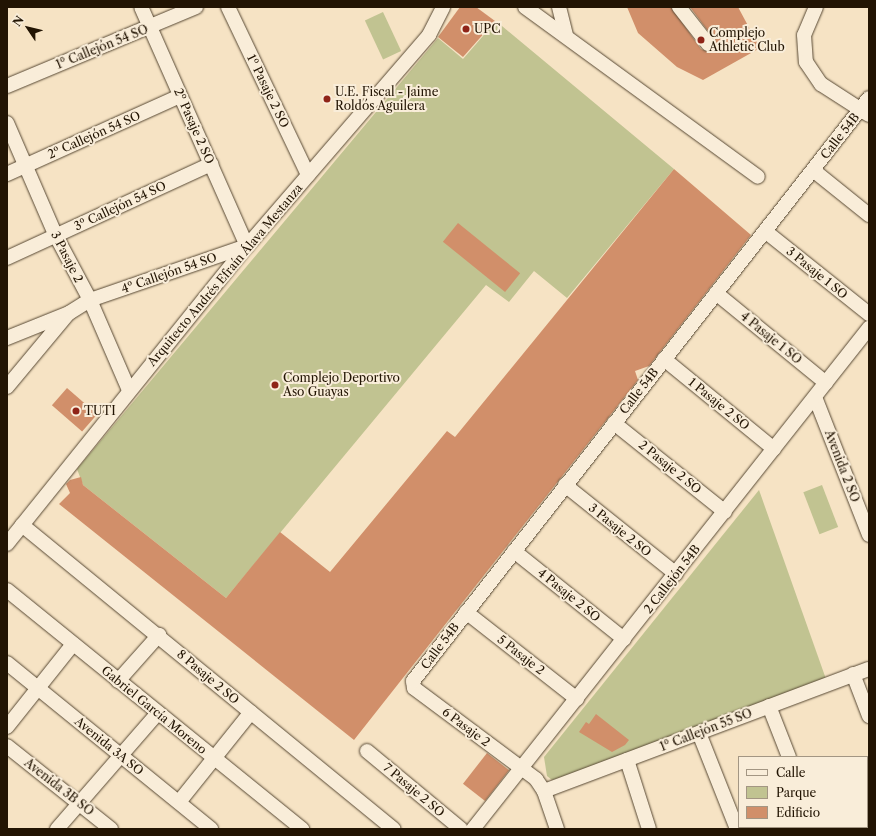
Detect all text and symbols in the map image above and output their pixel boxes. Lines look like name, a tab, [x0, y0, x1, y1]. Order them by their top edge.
north arrow	[8, 8, 48, 48]
text: N	[10, 13, 27, 29]
street label: 1º Callejón 54 SO	[54, 22, 150, 72]
place label: UPC	[474, 22, 500, 36]
marker: UPC	[461, 24, 471, 34]
place label: Complejo Athletic Club	[709, 26, 785, 54]
marker: Complejo Athletic Club	[696, 35, 706, 45]
street label: 1º Pasaje 2 SO	[244, 52, 292, 130]
place label: U.E. Fiscal - Jaime Roldós Aguilera	[335, 85, 438, 113]
street label: 2º Pasaje 2 SO	[171, 86, 217, 166]
marker: U.E. Fiscal - Jaime Roldós Aguilera	[322, 94, 332, 104]
street label: 2º Callejón 54 SO	[45, 108, 143, 162]
street label: Calle 54B	[818, 110, 862, 162]
street label: 3º Callejón 54 SO	[72, 178, 168, 234]
street label: Arquitecto Andrés Efraín Álava Mestanza	[144, 181, 306, 369]
street label: 3 Pasaje 2	[48, 229, 86, 285]
street label: 3 Pasaje 1 SO	[784, 244, 850, 302]
street label: 4º Callejón 54 SO	[119, 250, 219, 296]
street label: 4 Pasaje 1 SO	[738, 309, 804, 367]
street label: Calle 54B	[617, 365, 661, 417]
place label: Complejo Deportivo Aso Guayas	[283, 371, 400, 399]
street label: 1 Pasaje 2 SO	[686, 375, 752, 433]
marker: Complejo Deportivo Aso Guayas	[270, 380, 280, 390]
place label: TUTI	[84, 404, 116, 418]
marker: TUTI	[71, 406, 81, 416]
street label: Avenida 2 SO	[822, 428, 862, 504]
street label: 2 Pasaje 2 SO	[636, 437, 704, 497]
street label: 3 Pasaje 2 SO	[586, 500, 654, 560]
street label: 2 Callejón 54B	[641, 542, 703, 616]
street label: 4 Pasaje 2 SO	[535, 565, 603, 625]
street label: Calle 54B	[418, 620, 462, 672]
street label: 5 Pasaje 2	[495, 632, 547, 678]
street label: 8 Pasaje 2 SO	[174, 647, 242, 707]
street label: Gabriel García Moreno	[98, 663, 210, 757]
street label: 6 Pasaje 2	[439, 704, 493, 750]
street label: 1º Callejón 55 SO	[658, 706, 754, 754]
street label: Avenida 3A SO	[71, 714, 147, 778]
street label: Avenida 3B SO	[21, 755, 97, 819]
legend	[738, 756, 868, 828]
street label: 7 Pasaje 2 SO	[381, 760, 447, 820]
text: Calle	[776, 765, 805, 780]
text: Parque	[776, 785, 816, 800]
text: Edificio	[776, 805, 820, 820]

